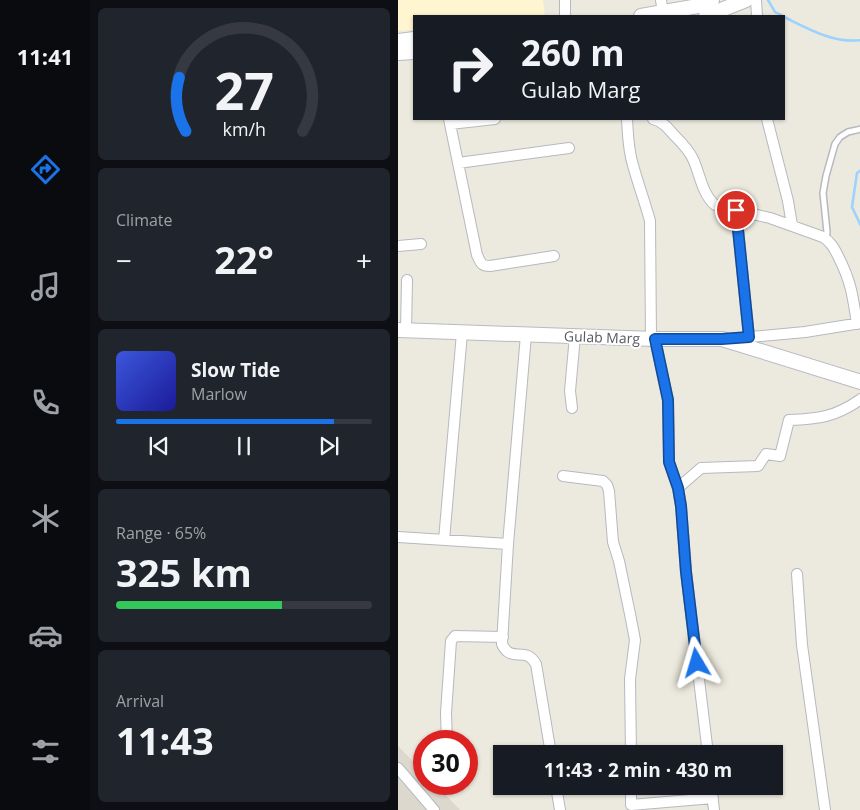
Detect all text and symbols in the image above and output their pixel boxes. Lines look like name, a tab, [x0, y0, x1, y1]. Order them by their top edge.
text: 260 m	[521, 29, 625, 76]
icon: right	[438, 35, 503, 100]
text: 11:41	[17, 41, 73, 71]
text: 27	[214, 54, 274, 125]
text: Gulab Marg	[521, 74, 640, 104]
text: km/h	[222, 117, 266, 141]
icon: directions	[28, 152, 63, 187]
pin	[715, 189, 757, 231]
icon: arrive	[722, 196, 750, 224]
text: Climate	[116, 209, 173, 231]
text: 22°	[214, 233, 274, 285]
text: −	[116, 241, 132, 279]
text: +	[356, 241, 372, 279]
icon: music	[28, 269, 63, 304]
street label: Gulab Marg	[564, 326, 641, 348]
text: Slow Tide	[191, 357, 280, 383]
text: Marlow	[191, 383, 247, 405]
icon: phone	[28, 385, 63, 420]
icon: previous	[145, 432, 173, 460]
icon: pause	[230, 432, 258, 460]
icon: next	[315, 432, 343, 460]
icon: climate	[28, 501, 63, 536]
text: Range · 65%	[116, 522, 206, 544]
text: 325 km	[116, 546, 252, 598]
icon: car	[28, 618, 63, 653]
position arrow	[670, 636, 722, 688]
text: Arrival	[116, 690, 164, 712]
text: 11:43	[116, 714, 214, 766]
speed limit sign: 30	[413, 730, 478, 795]
icon: filters	[28, 734, 63, 769]
text: 11:43 · 2 min · 430 m	[544, 757, 732, 783]

